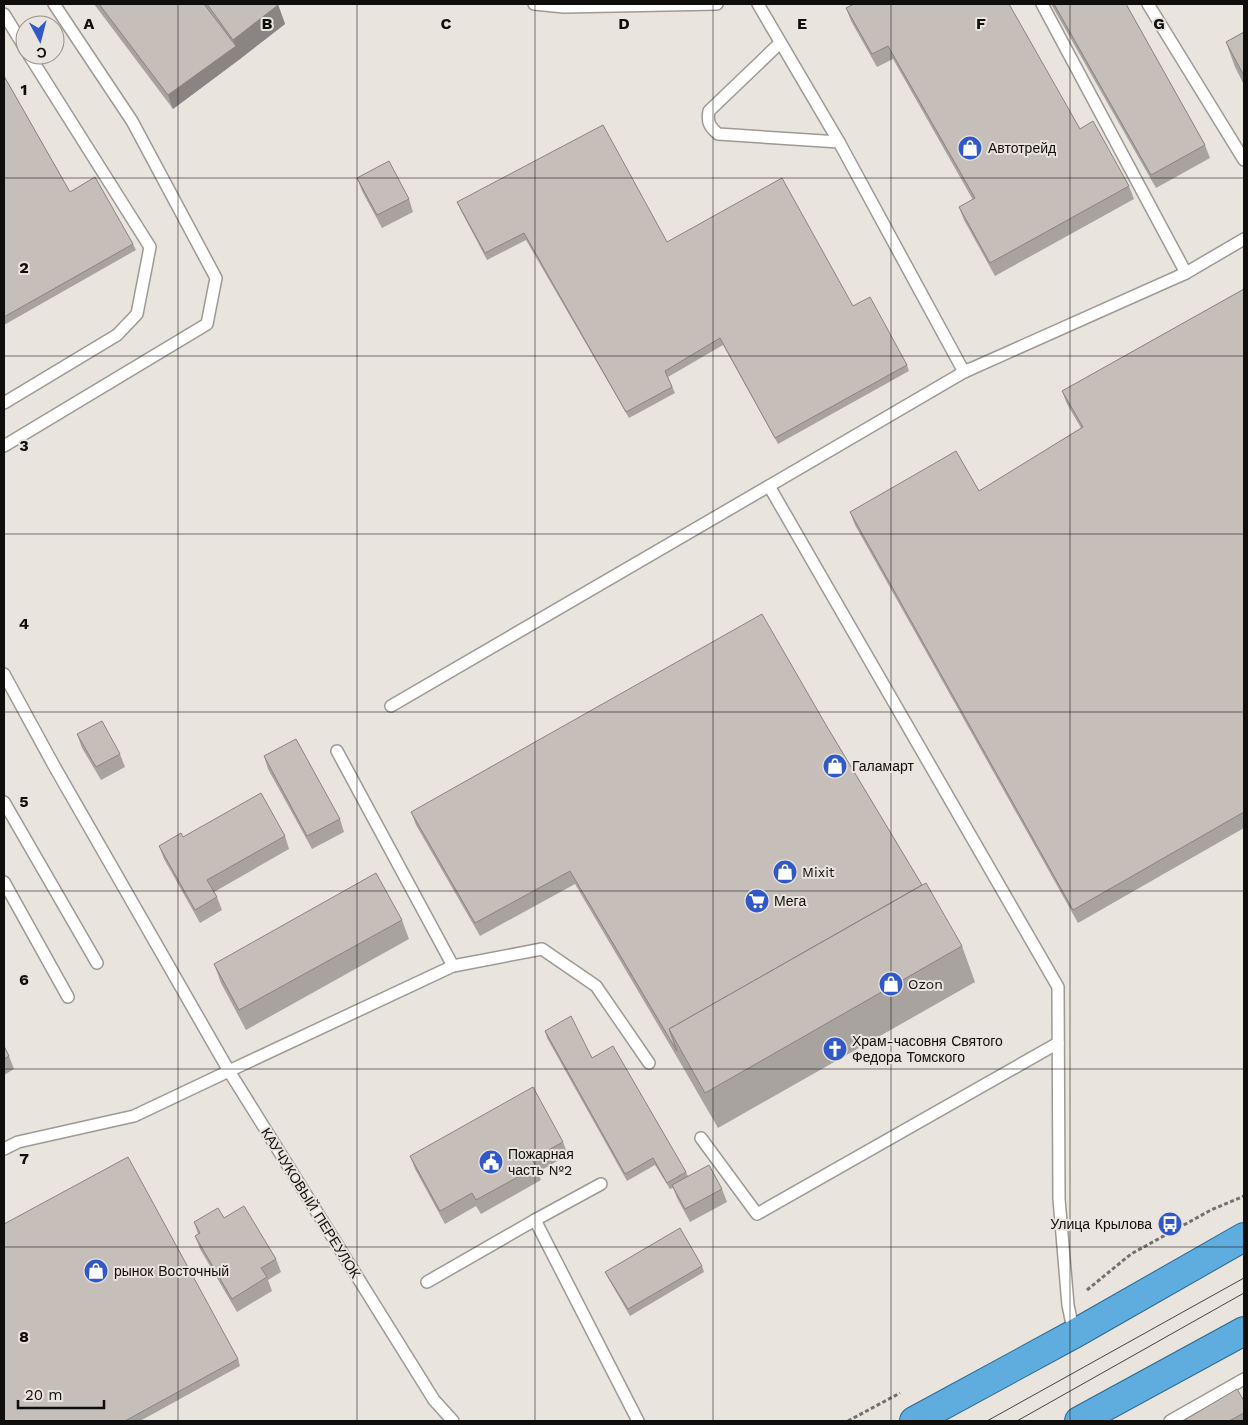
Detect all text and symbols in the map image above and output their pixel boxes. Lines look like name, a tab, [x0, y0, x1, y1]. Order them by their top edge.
text: A	[84, 14, 95, 33]
text: B	[262, 14, 273, 33]
text: C	[441, 14, 452, 33]
text: D	[618, 14, 630, 33]
text: E	[797, 14, 807, 33]
text: F	[976, 14, 986, 33]
text: G	[1153, 14, 1165, 33]
north arrow	[15, 15, 65, 65]
text: С	[36, 44, 48, 61]
text: 1	[21, 80, 27, 99]
shop icon: Автотрейд	[957, 135, 983, 161]
place label: Автотрейд	[988, 140, 1056, 156]
text: 2	[19, 258, 29, 277]
text: 3	[19, 436, 29, 455]
text: 4	[19, 614, 29, 633]
shop icon: Галамарт	[822, 753, 848, 779]
place label: Галамарт	[852, 758, 914, 774]
text: 5	[19, 792, 29, 811]
shop icon: Mixit	[772, 859, 798, 885]
place label: Mixit	[802, 864, 835, 880]
supermarket icon: Мега	[744, 888, 770, 914]
place label: Мега	[774, 893, 806, 909]
text: 6	[19, 970, 29, 989]
shop icon: Ozon	[878, 971, 904, 997]
place label: Ozon	[908, 976, 943, 992]
place label: Храм-часовня Святого Федора Томского	[852, 1033, 1003, 1065]
church icon: Храм-часовня Святого Федора Томского	[822, 1036, 848, 1062]
street label: КАУЧУКОВЫЙ ПЕРЕУЛОК	[258, 1124, 365, 1282]
place label: Пожарная часть №2	[508, 1146, 574, 1178]
text: 7	[19, 1149, 29, 1168]
public building icon: Пожарная часть №2	[478, 1149, 504, 1175]
bus stop icon: Улица Крылова	[1157, 1211, 1183, 1237]
place label: Улица Крылова	[1050, 1216, 1152, 1232]
shop icon: рынок Восточный	[83, 1258, 109, 1284]
place label: рынок Восточный	[114, 1263, 229, 1279]
text: 8	[19, 1327, 29, 1346]
scale bar	[18, 1378, 104, 1410]
text: 20 m	[25, 1386, 63, 1404]

